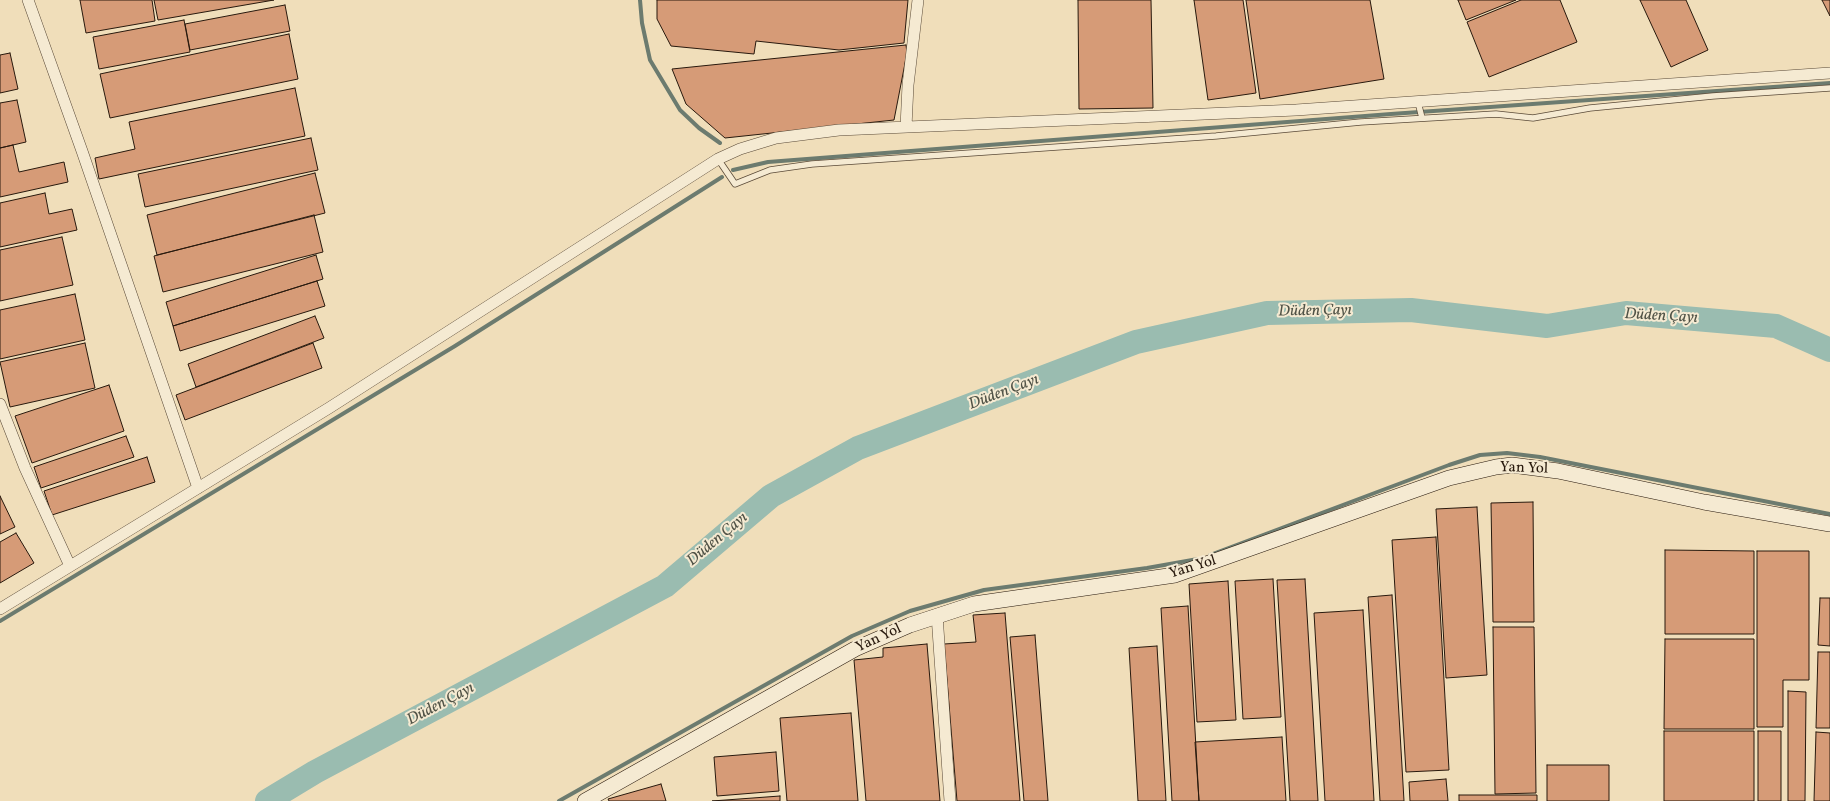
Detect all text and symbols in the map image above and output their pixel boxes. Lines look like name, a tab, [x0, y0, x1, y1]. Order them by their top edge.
water label: Düden Çayı	[1278, 302, 1352, 322]
water label: Düden Çayı	[1624, 305, 1698, 329]
water label: Düden Çayı	[966, 371, 1042, 415]
street label: Yan Yol	[1500, 459, 1548, 479]
water label: Düden Çayı	[684, 509, 752, 571]
street label: Yan Yol	[1167, 552, 1219, 584]
street label: Yan Yol	[853, 621, 905, 657]
water label: Düden Çayı	[404, 679, 478, 731]

